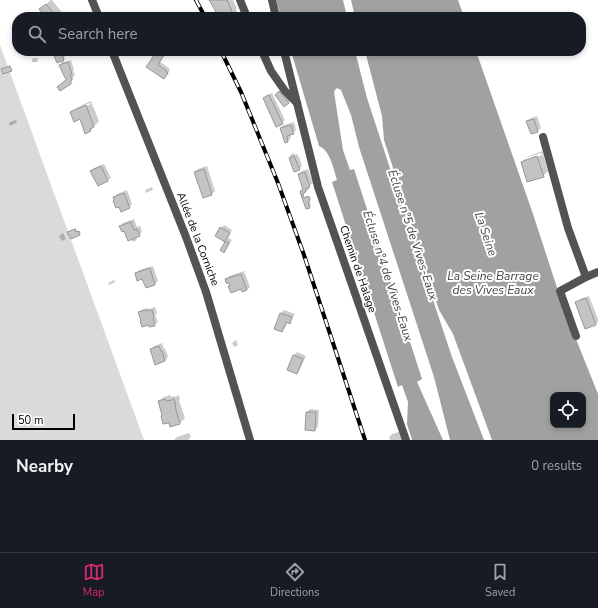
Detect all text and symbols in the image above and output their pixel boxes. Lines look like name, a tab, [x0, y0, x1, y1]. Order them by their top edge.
search box	[12, 12, 586, 56]
icon: search	[26, 23, 48, 45]
text: Search here	[58, 24, 138, 44]
water label: Écluse n°5 de Vives-Eaux	[384, 168, 442, 303]
street label: Allée de la Corniche	[173, 190, 223, 288]
water label: Écluse n°4 de Vives-Eaux	[359, 209, 417, 344]
water label: La Seine	[471, 210, 501, 259]
street label: Chemin de Halage	[336, 223, 380, 315]
water label: La Seine Barrage des Vives Eaux	[447, 268, 539, 298]
map controls	[550, 392, 586, 428]
button: locate	[550, 392, 586, 428]
scale bar	[12, 412, 75, 431]
text: 50 m	[18, 413, 43, 428]
text: Nearby	[16, 455, 73, 478]
text: 0 results	[531, 457, 582, 475]
tab: Map	[83, 561, 105, 600]
tab: Directions	[270, 561, 320, 600]
tab: Saved	[485, 561, 515, 600]

